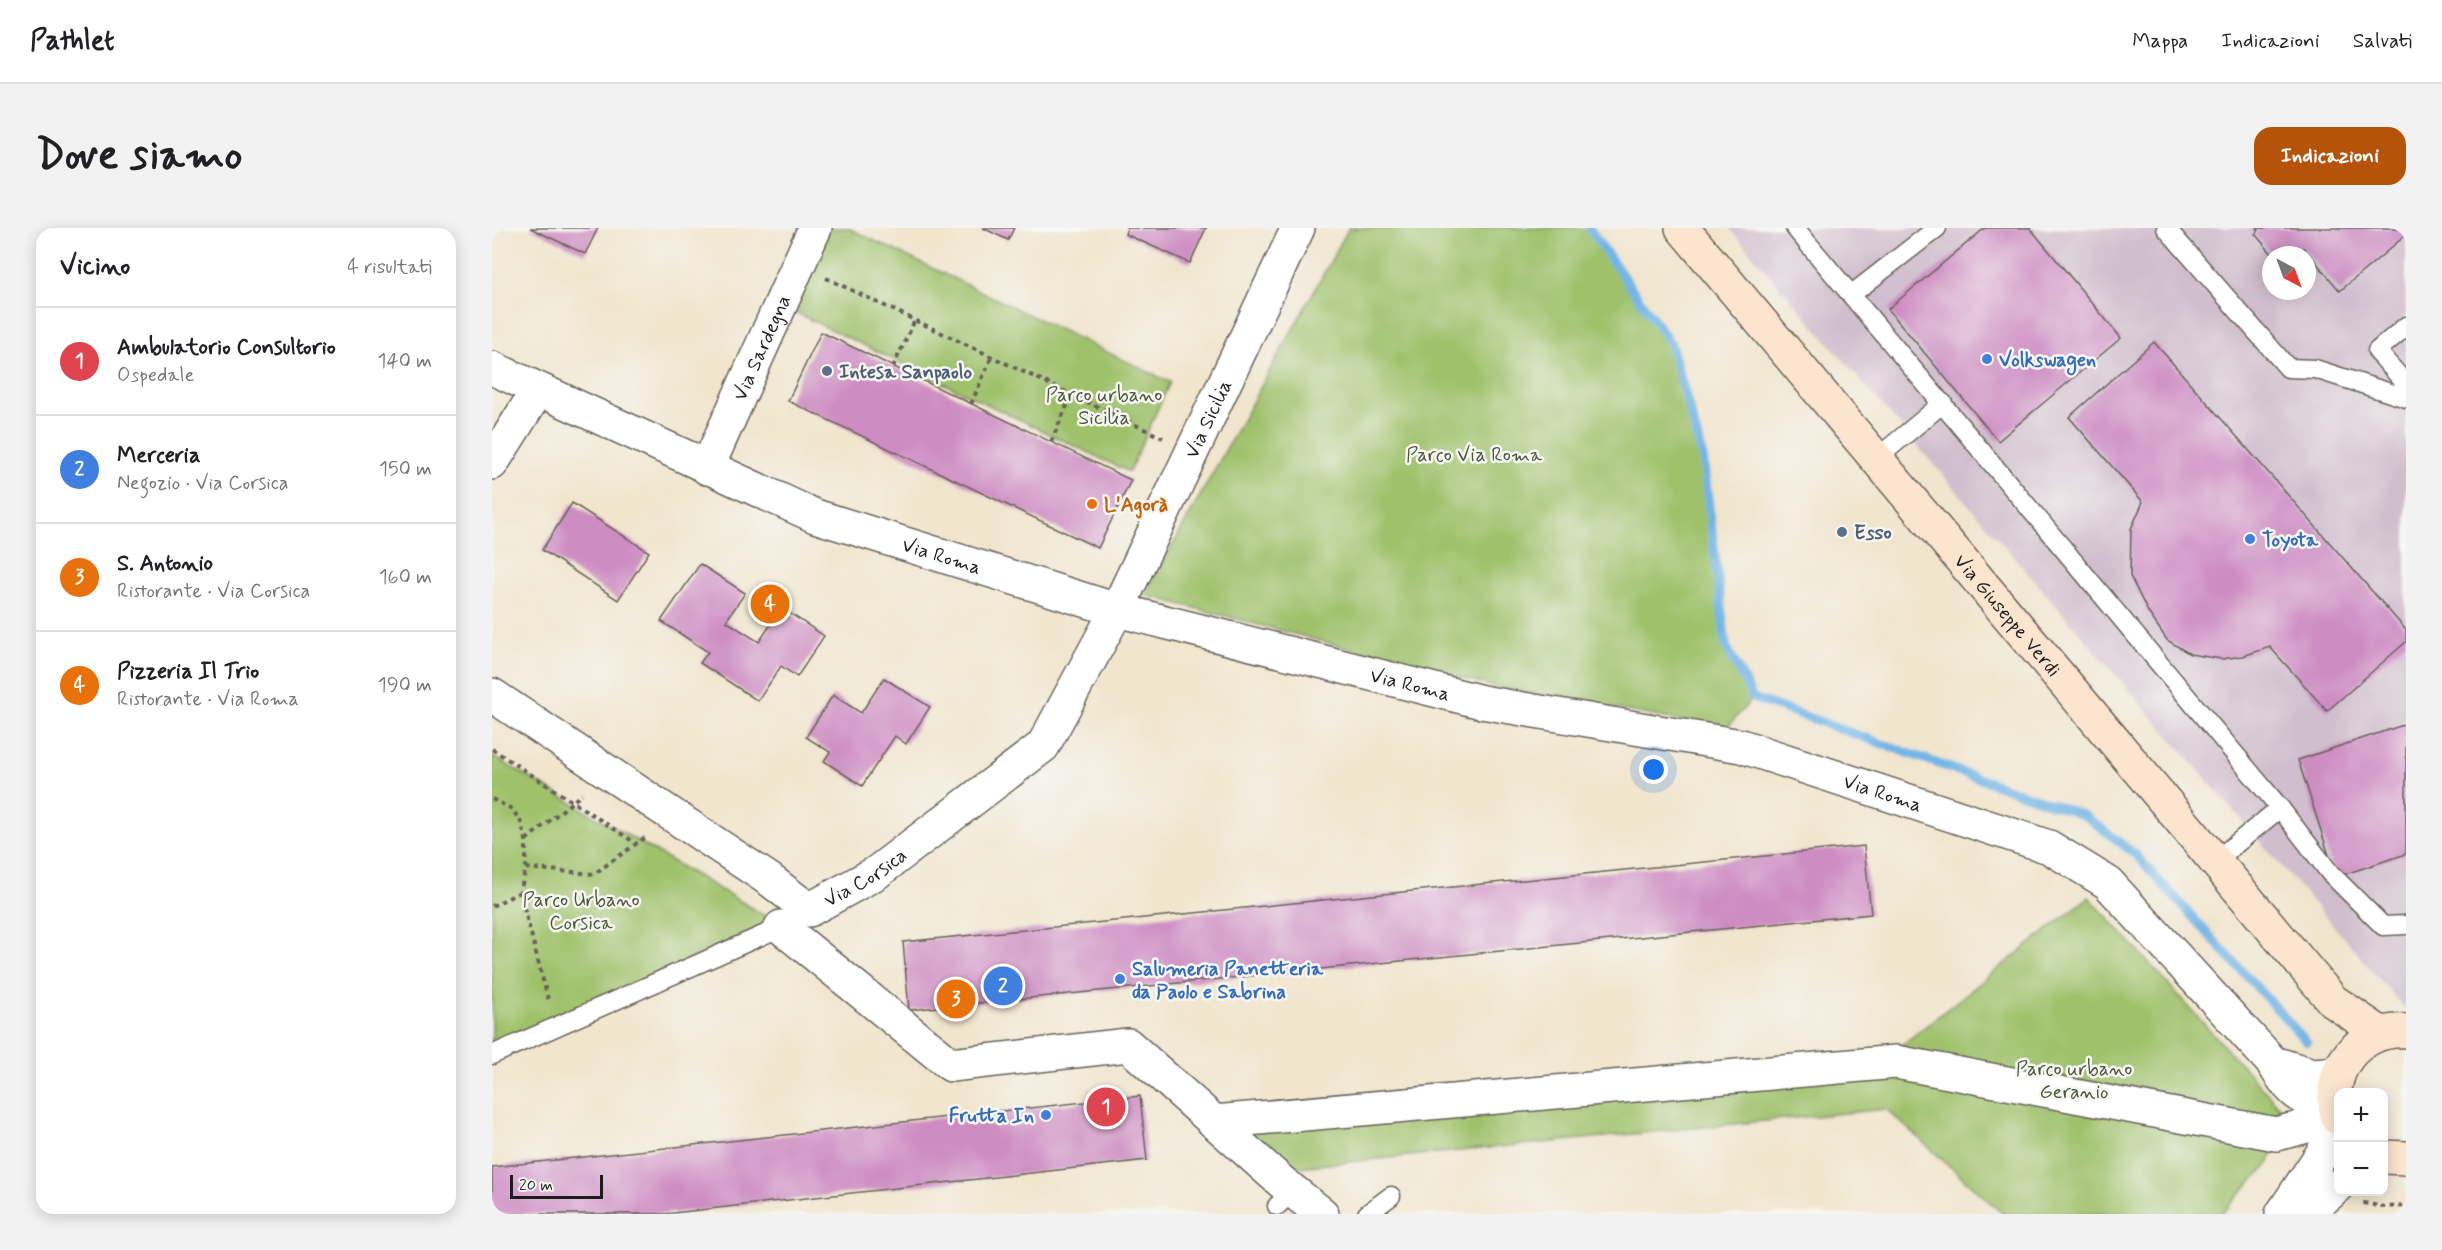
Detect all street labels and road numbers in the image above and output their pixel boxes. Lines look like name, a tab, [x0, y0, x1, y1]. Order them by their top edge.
street label: Via Sardegna	[727, 291, 798, 405]
street label: Via Sicilia	[1179, 376, 1239, 463]
street label: Via Roma	[898, 532, 984, 582]
street label: Via Giuseppe Verdi	[1947, 549, 2066, 683]
street label: Via Roma	[1367, 662, 1453, 708]
street label: Via Roma	[1839, 768, 1925, 819]
street label: Via Corsica	[819, 842, 913, 914]

